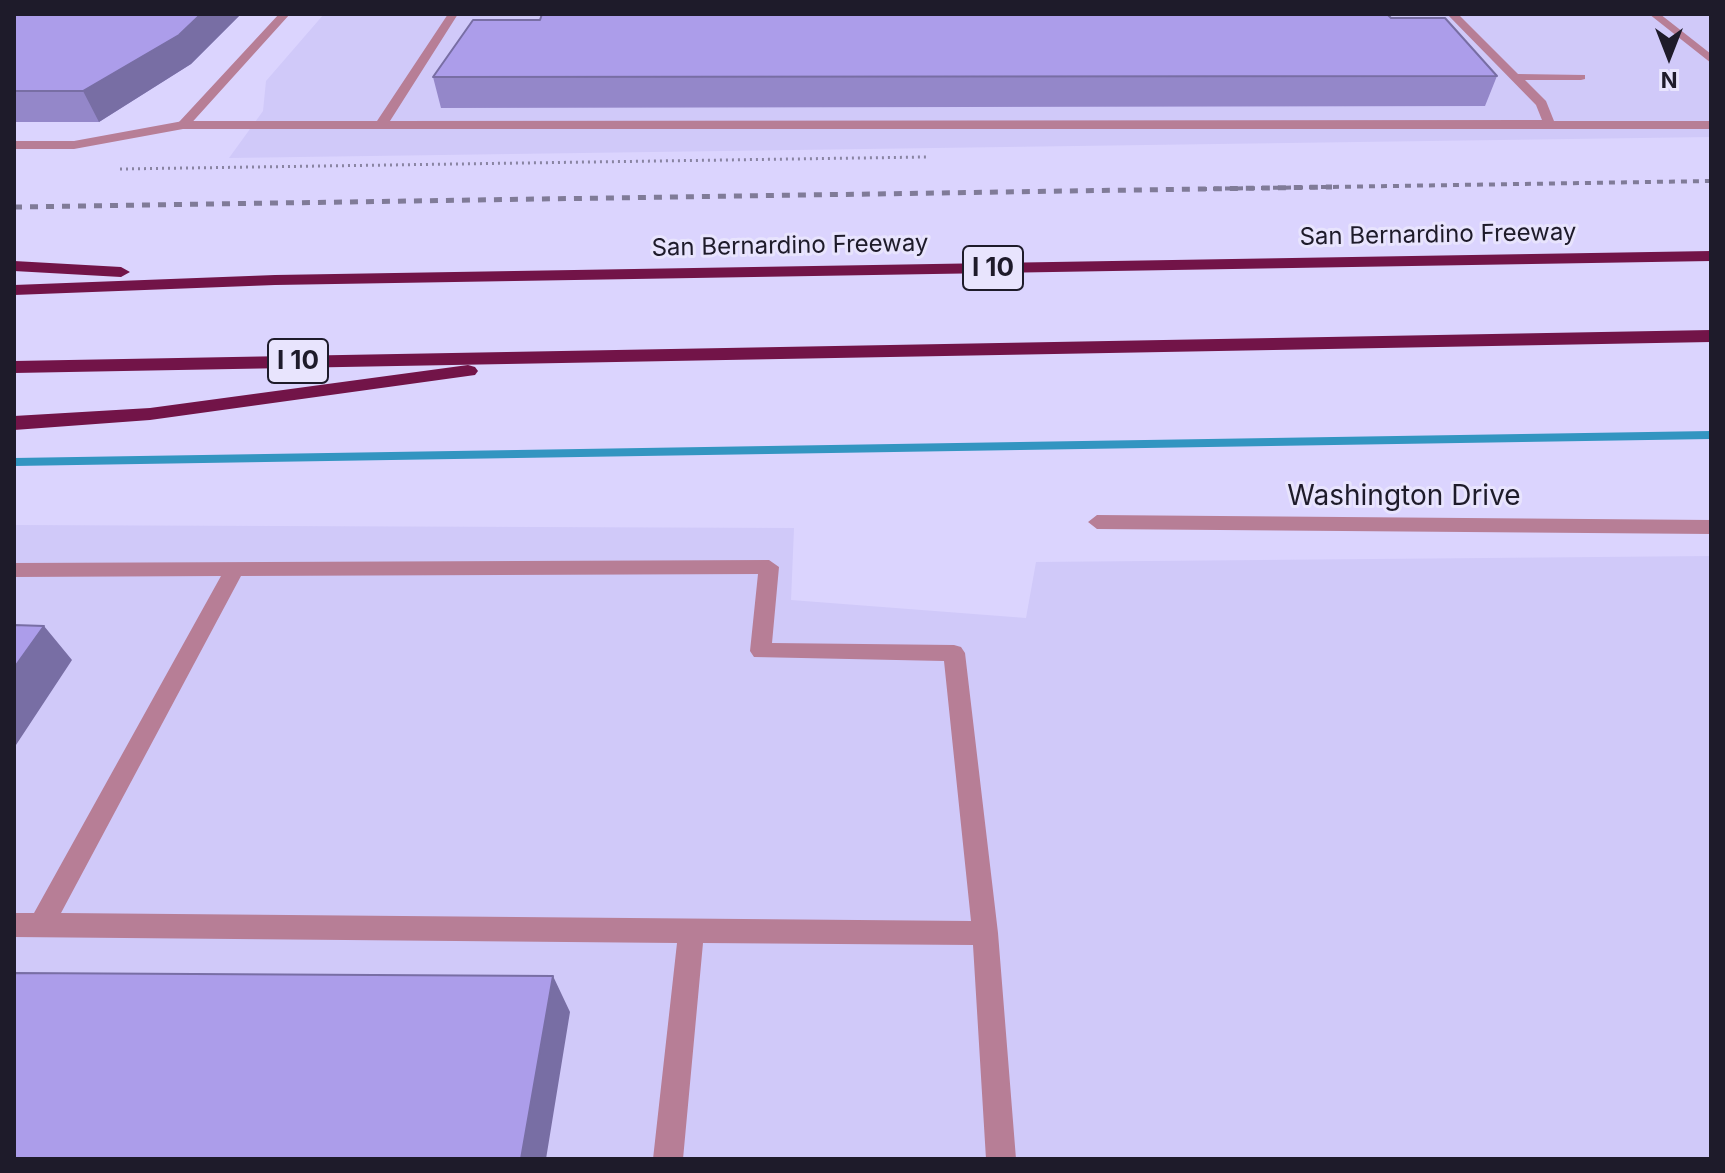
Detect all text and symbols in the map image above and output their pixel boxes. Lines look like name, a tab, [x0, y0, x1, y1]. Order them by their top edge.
north arrow	[1629, 16, 1709, 96]
text: N	[1661, 67, 1677, 93]
street label: San Bernardino Freeway	[1299, 218, 1577, 252]
street label: San Bernardino Freeway	[651, 229, 929, 263]
road number: I 10	[963, 246, 1023, 290]
road number: I 10	[268, 339, 328, 383]
street label: Washington Drive	[1287, 480, 1521, 514]

